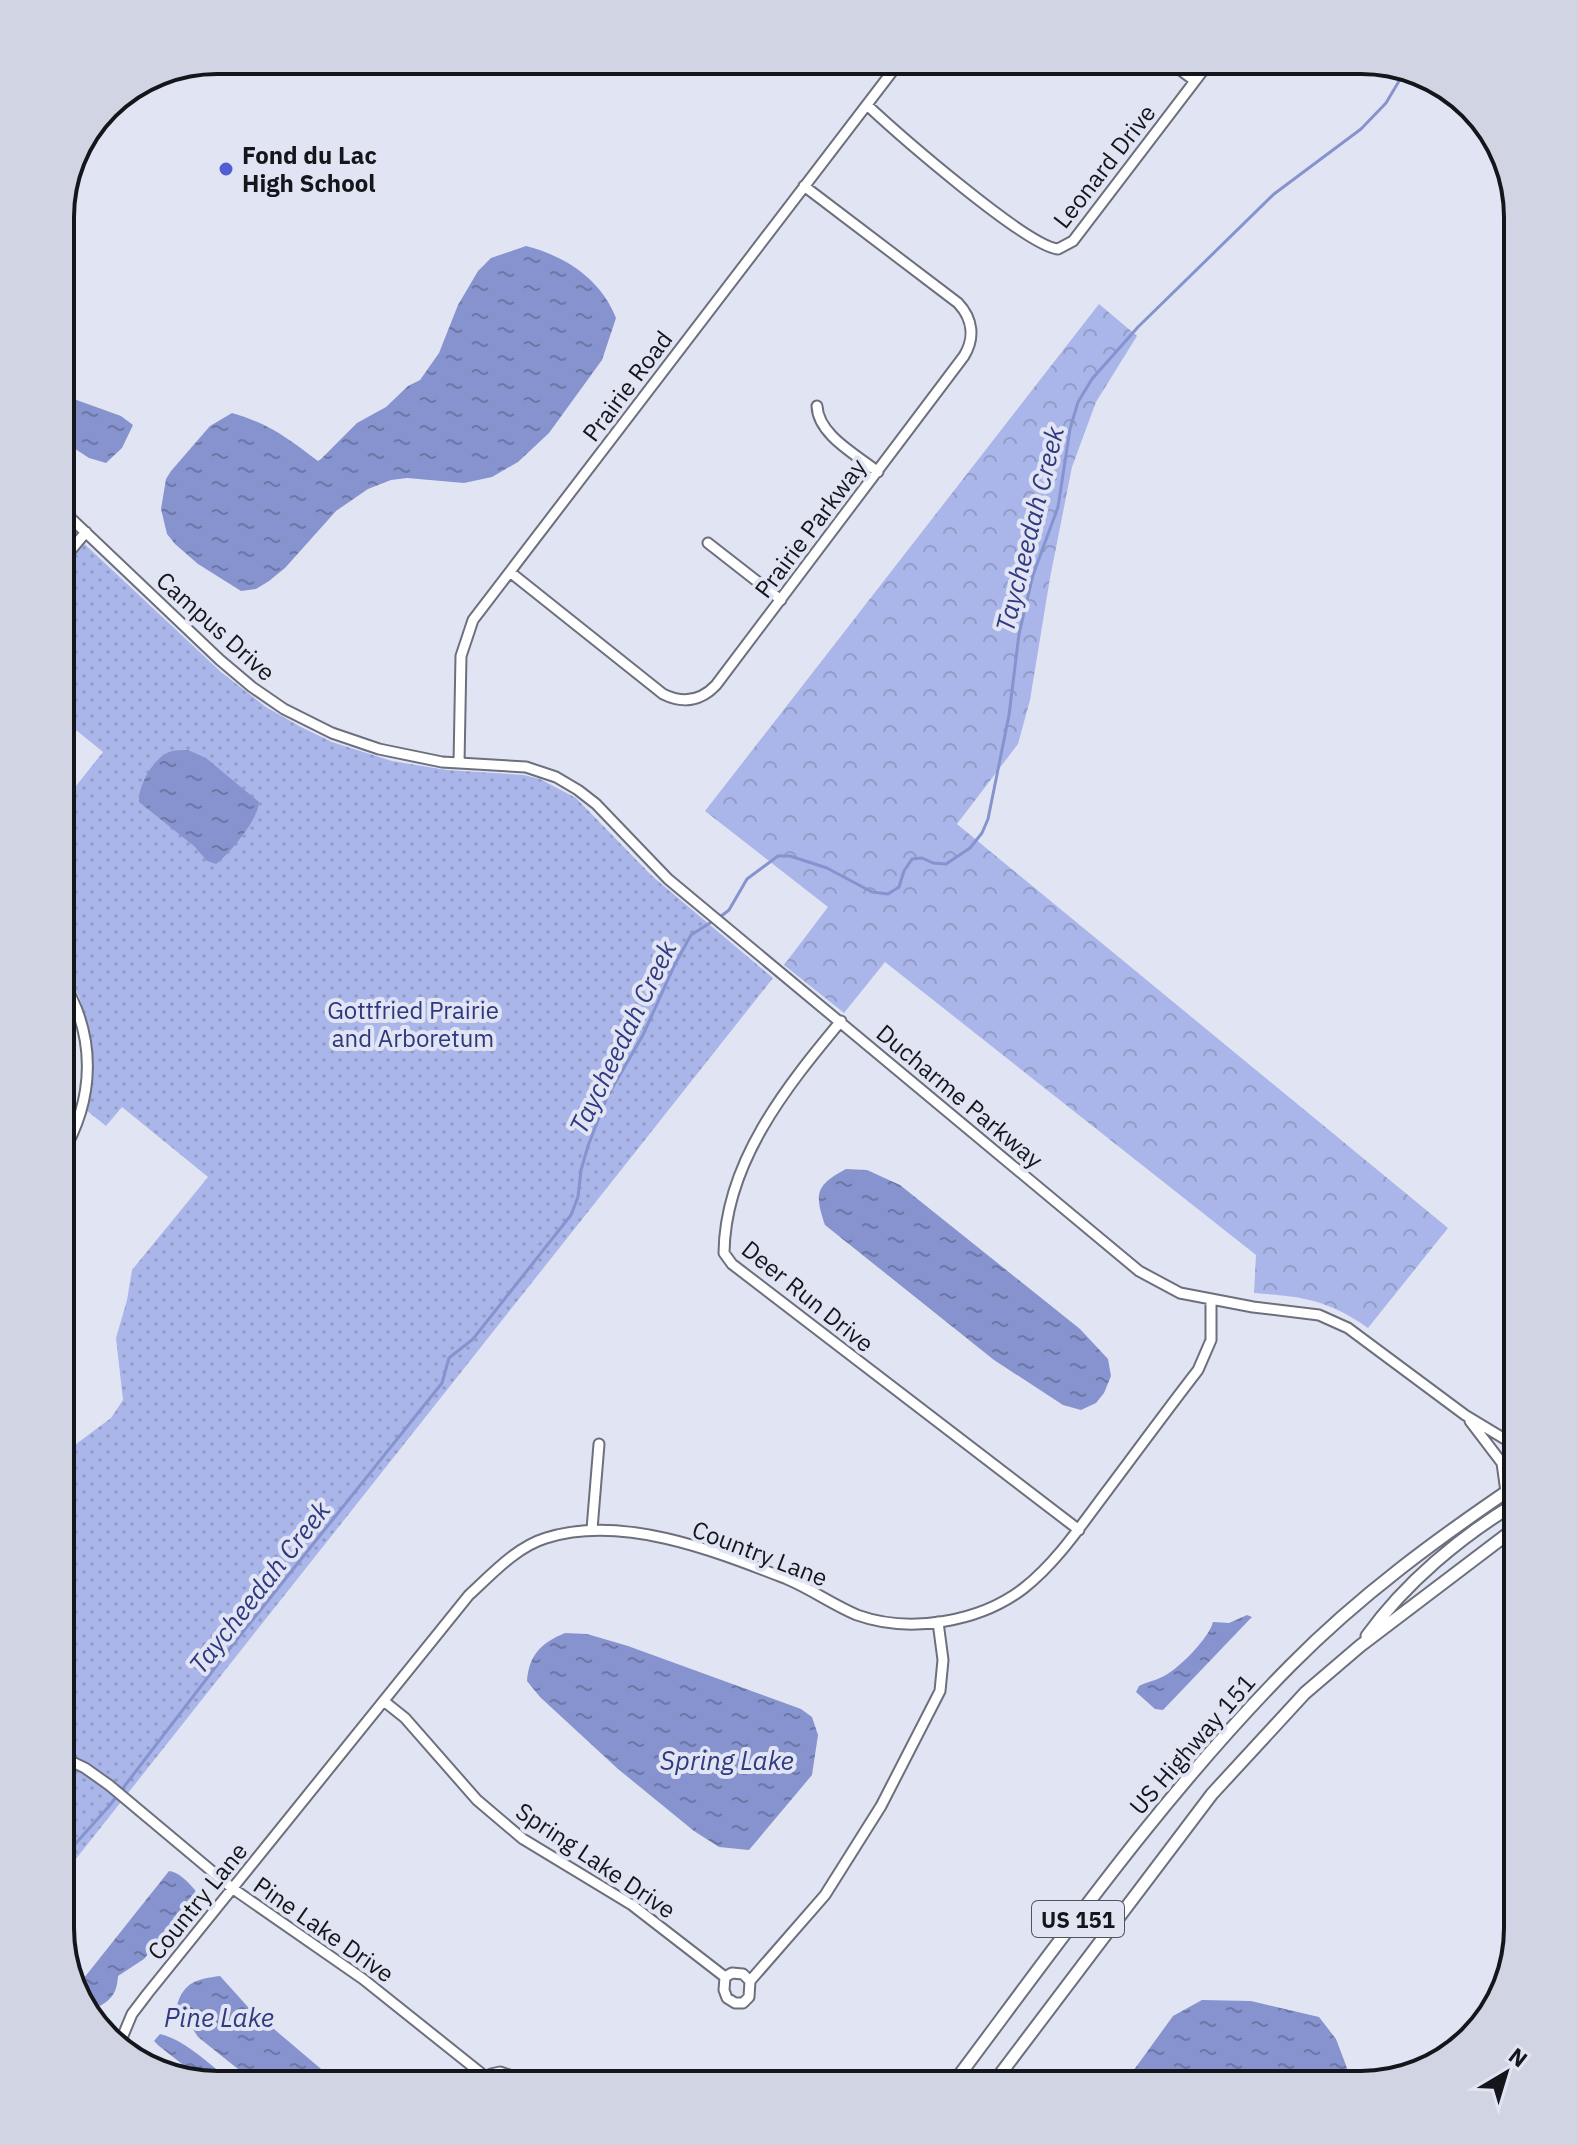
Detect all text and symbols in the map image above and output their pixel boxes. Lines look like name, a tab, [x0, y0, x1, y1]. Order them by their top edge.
street label: Leonard Drive	[1046, 98, 1162, 234]
place label: Fond du Lac High School	[242, 139, 377, 199]
marker: Fond du Lac High School	[217, 160, 235, 178]
street label: Prairie Road	[575, 324, 679, 448]
water label: Taycheedah Creek	[987, 422, 1071, 635]
street label: Prairie Parkway	[747, 452, 873, 604]
street label: Campus Drive	[150, 564, 282, 688]
water label: Taycheedah Creek	[561, 935, 684, 1139]
park label: Gottfried Prairie and Arboretum	[327, 994, 499, 1054]
street label: Ducharme Parkway	[870, 1017, 1050, 1175]
street label: Deer Run Drive	[735, 1233, 881, 1359]
water label: Taycheedah Creek	[181, 1493, 337, 1680]
street label: Country Lane	[688, 1513, 832, 1593]
street label: US Highway 151	[1122, 1667, 1262, 1821]
water label: Spring Lake	[660, 1743, 794, 1777]
street label: Spring Lake Drive	[510, 1795, 682, 1925]
street label: Country Lane	[140, 1836, 254, 1966]
street label: Pine Lake Drive	[247, 1869, 401, 1989]
road number: US 151	[1032, 1901, 1124, 1937]
water label: Pine Lake	[164, 2000, 274, 2034]
north arrow	[1466, 2033, 1546, 2113]
text: N	[1503, 2041, 1534, 2073]

